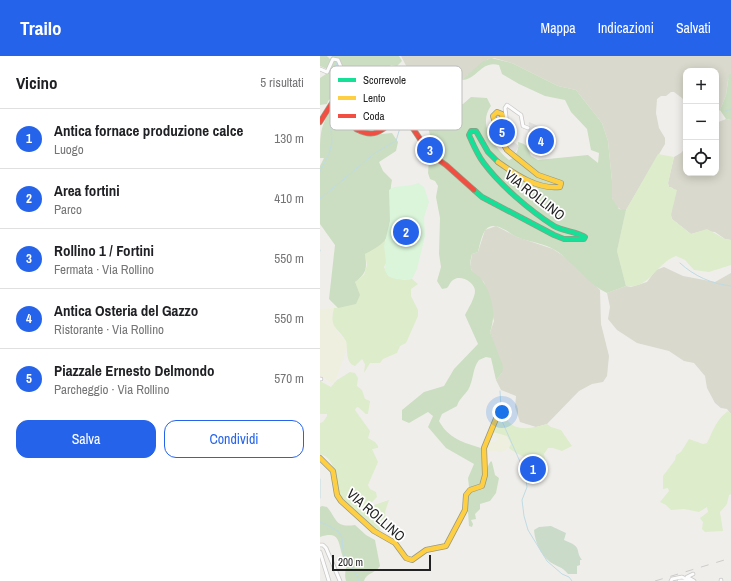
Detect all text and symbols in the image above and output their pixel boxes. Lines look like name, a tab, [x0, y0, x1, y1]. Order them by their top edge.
text: Trailo	[20, 15, 62, 41]
text: Mappa	[541, 19, 576, 37]
text: Indicazioni	[598, 19, 654, 37]
text: Salvati	[676, 19, 711, 37]
legend	[330, 66, 462, 130]
map controls	[683, 68, 719, 176]
button: +	[683, 68, 719, 104]
text: Vicino	[16, 71, 58, 94]
text: Scorrevole	[363, 73, 406, 87]
text: 5 risultati	[260, 74, 304, 91]
text: Lento	[363, 91, 386, 105]
button: −	[683, 104, 719, 140]
text: Coda	[363, 109, 385, 123]
pin: 5	[489, 117, 515, 147]
text: Antica fornace produzione calce	[54, 120, 243, 141]
pin: 4	[528, 126, 554, 156]
text: 1	[26, 130, 32, 147]
text: 130 m	[274, 130, 304, 147]
pin: 3	[417, 135, 443, 165]
button: locate	[683, 140, 719, 176]
text: Luogo	[54, 141, 84, 158]
street label: VIA ROLLINO	[501, 166, 569, 224]
text: Area fortini	[54, 180, 120, 201]
text: 2	[26, 190, 32, 207]
text: 410 m	[274, 190, 304, 207]
text: Parco	[54, 201, 82, 218]
pin: 2	[393, 217, 419, 247]
text: Rollino 1 / Fortini	[54, 240, 154, 261]
text: 3	[26, 250, 32, 267]
text: 550 m	[274, 250, 304, 267]
text: Fermata · Via Rollino	[54, 261, 154, 278]
text: Antica Osteria del Gazzo	[54, 300, 198, 321]
text: 4	[26, 310, 32, 327]
text: 550 m	[274, 310, 304, 327]
text: Ristorante · Via Rollino	[54, 321, 164, 338]
text: Piazzale Ernesto Delmondo	[54, 360, 215, 381]
text: 5	[26, 370, 32, 387]
text: 570 m	[274, 370, 304, 387]
text: Parcheggio · Via Rollino	[54, 381, 169, 398]
your location	[492, 402, 512, 422]
button: Salva	[16, 420, 156, 458]
button: Condividi	[164, 420, 304, 458]
pin: 1	[520, 454, 546, 484]
street label: VIA ROLLINO	[343, 485, 409, 545]
scale bar	[332, 553, 431, 572]
text: 200 m	[338, 555, 363, 569]

